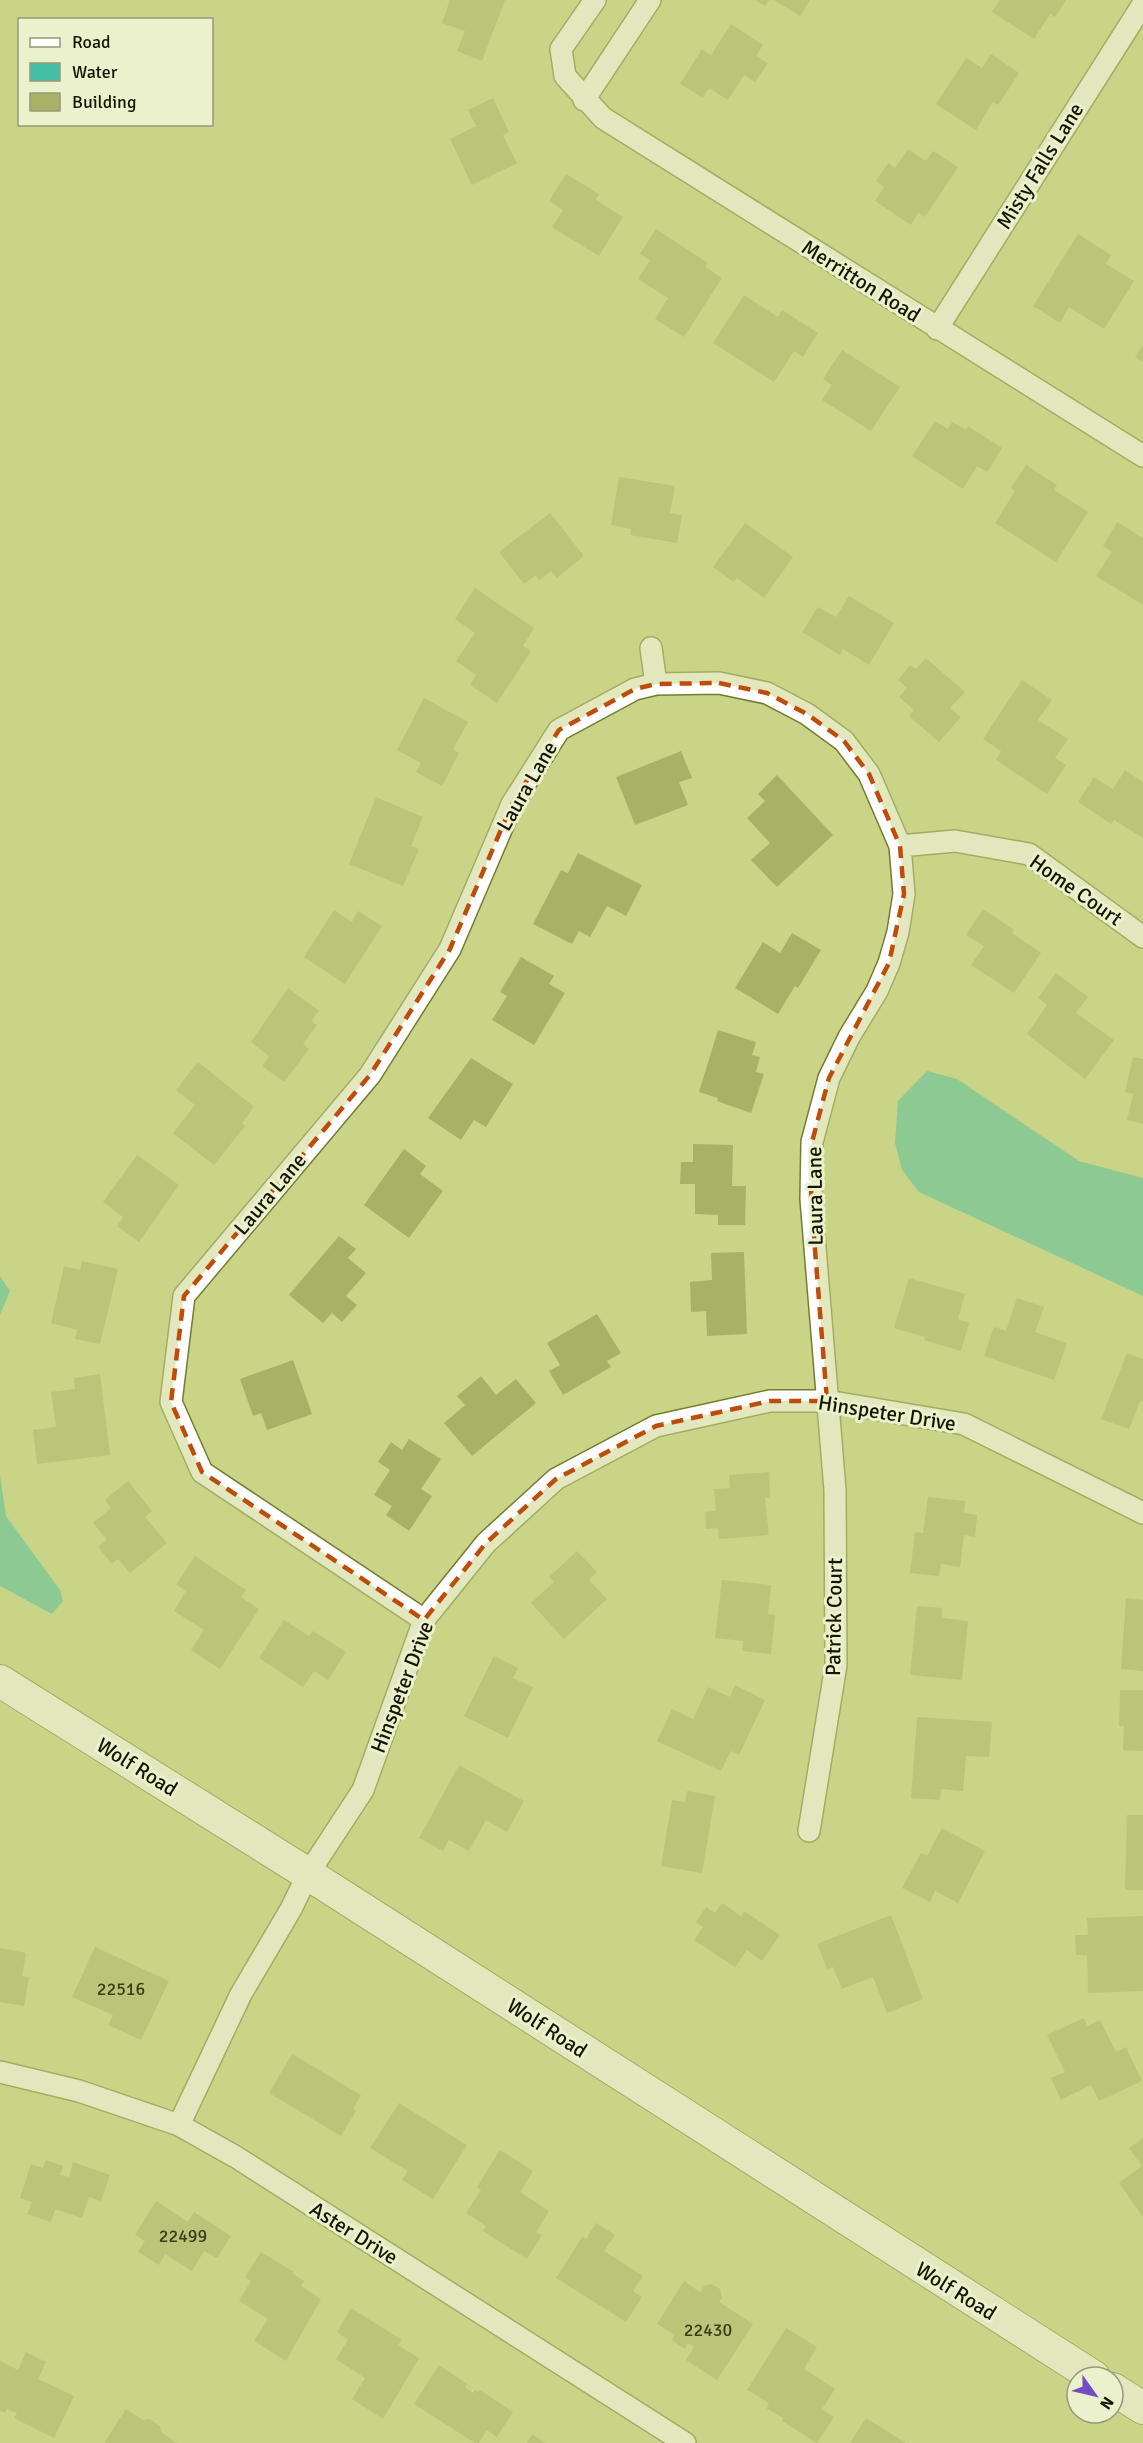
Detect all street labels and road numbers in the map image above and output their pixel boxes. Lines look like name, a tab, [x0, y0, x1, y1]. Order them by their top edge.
street label: Misty Falls Lane	[991, 98, 1089, 234]
street label: Merritton Road	[797, 234, 925, 328]
street label: Laura Lane	[491, 737, 563, 835]
street label: Home Court	[1025, 849, 1127, 931]
street label: Laura Lane	[801, 1146, 829, 1246]
street label: Laura Lane	[228, 1148, 312, 1240]
street label: Hinspeter Drive	[816, 1389, 958, 1437]
street label: Patrick Court	[820, 1558, 848, 1676]
street label: Hinspeter Drive	[365, 1617, 439, 1757]
street label: Wolf Road	[92, 1732, 182, 1802]
street label: Wolf Road	[502, 1992, 592, 2064]
street label: Aster Drive	[305, 2196, 403, 2270]
street label: Wolf Road	[911, 2256, 1001, 2326]

